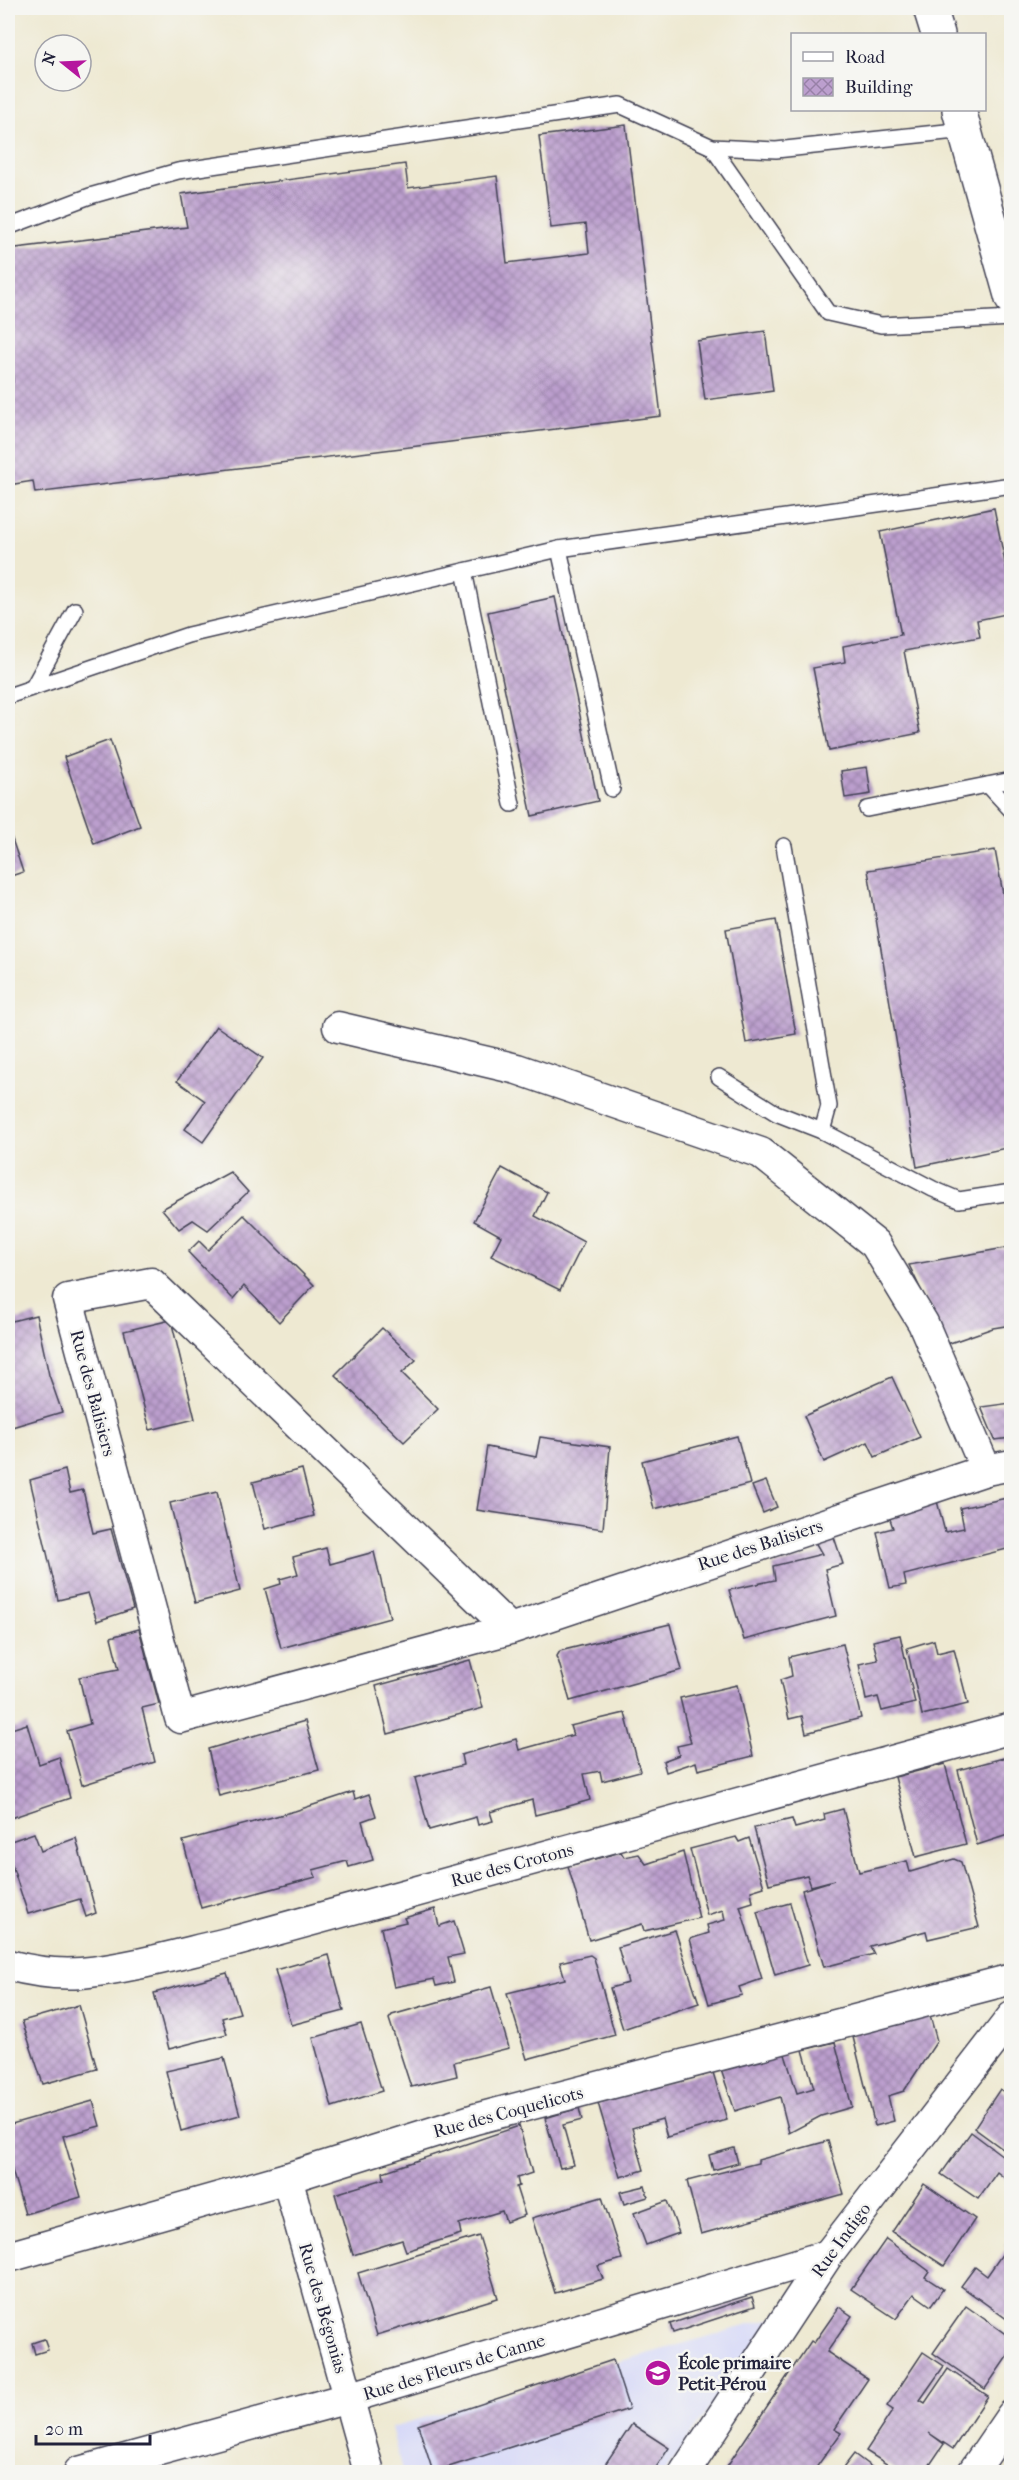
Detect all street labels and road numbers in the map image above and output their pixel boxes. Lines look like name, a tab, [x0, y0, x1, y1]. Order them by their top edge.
street label: Rue des Balisiers	[66, 1328, 120, 1459]
street label: Rue des Balisiers	[695, 1515, 826, 1576]
street label: Rue des Crotons	[449, 1839, 576, 1892]
street label: Rue des Coquelicots	[431, 2082, 586, 2143]
street label: Rue Indigo	[807, 2199, 875, 2282]
street label: Rue des Bégonias	[294, 2240, 351, 2376]
street label: Rue des Fleurs de Canne	[361, 2330, 548, 2405]

